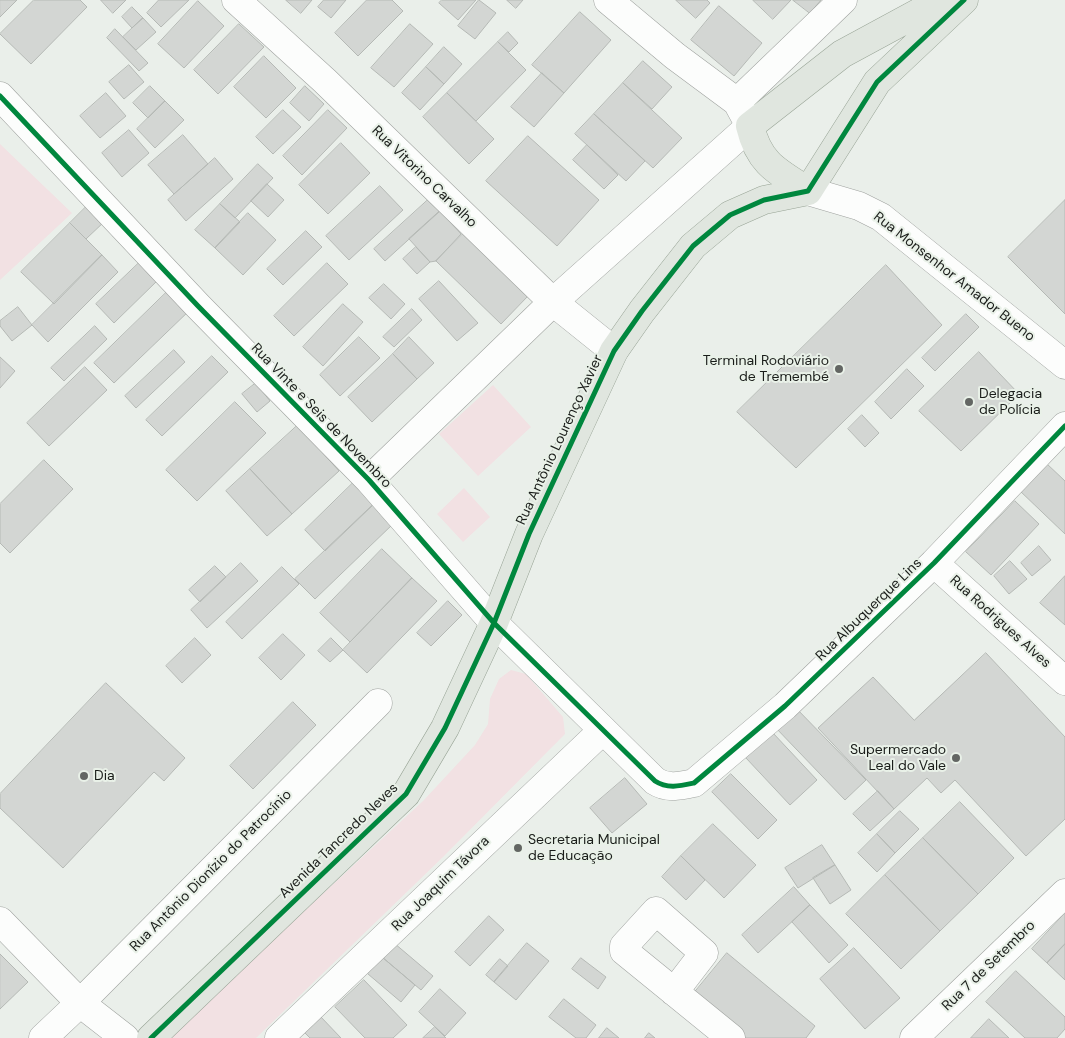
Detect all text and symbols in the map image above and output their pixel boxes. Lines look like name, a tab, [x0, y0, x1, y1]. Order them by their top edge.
street label: Rua Vitorino Carvalho	[368, 122, 480, 232]
street label: Rua Monsenhor Amador Bueno	[870, 209, 1038, 345]
street label: Rua Vinte e Seis de Novembro	[247, 340, 395, 492]
street label: Rua Antônio Lourenço Xavier	[513, 352, 607, 528]
place label: Terminal Rodoviário de Tremembé	[703, 353, 829, 386]
marker: Terminal Rodoviário de Tremembé	[833, 363, 845, 375]
place label: Delegacia de Polícia	[979, 386, 1042, 418]
marker: Delegacia de Polícia	[963, 396, 975, 408]
street label: Rua Albuquerque Lins	[813, 555, 925, 665]
street label: Rua Rodrigues Alves	[946, 572, 1054, 672]
place label: Supermercado Leal do Vale	[850, 742, 946, 774]
marker: Supermercado Leal do Vale	[950, 752, 962, 764]
place label: Dia	[94, 768, 115, 784]
marker: Dia	[78, 770, 90, 782]
street label: Avenida Tancredo Neves	[276, 780, 402, 902]
street label: Rua Antônio Dionízio do Patrocínio	[127, 787, 295, 955]
place label: Secretaria Municipal de Educação	[528, 832, 660, 864]
street label: Rua Joaquim Távora	[389, 833, 493, 935]
marker: Secretaria Municipal de Educação	[512, 842, 524, 854]
street label: Rua 7 de Setembro	[939, 917, 1039, 1015]

